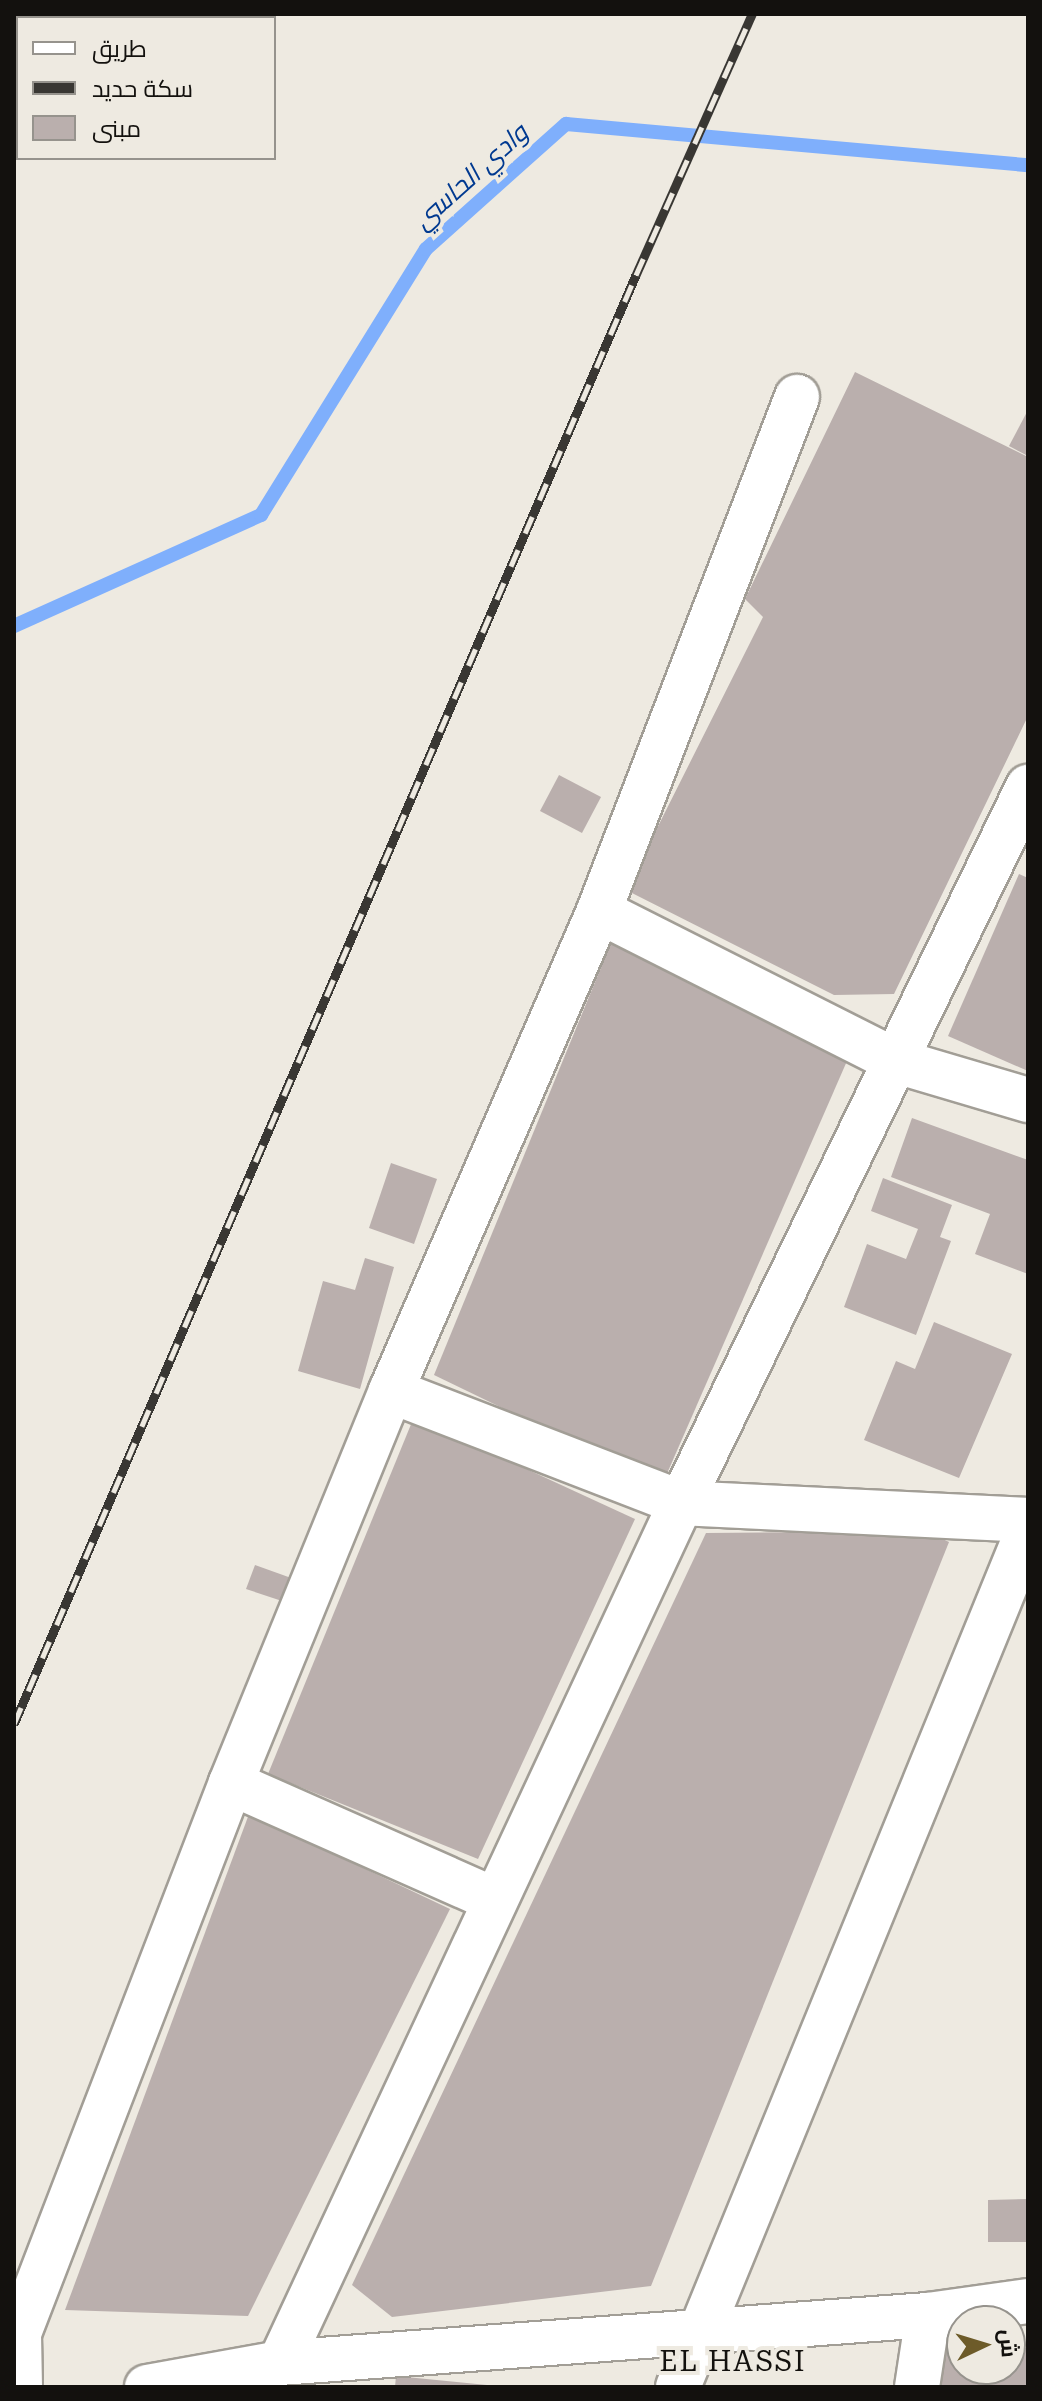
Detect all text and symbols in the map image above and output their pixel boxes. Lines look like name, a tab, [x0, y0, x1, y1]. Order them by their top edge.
legend	[16, 16, 276, 160]
text: طريق	[92, 35, 147, 63]
text: سكة حديد	[92, 75, 193, 103]
text: مبنى	[92, 115, 141, 143]
water label: وادي الحاسي	[407, 118, 535, 236]
north arrow	[946, 2305, 1026, 2385]
text: ش	[995, 2328, 1022, 2358]
district label: EL HASSI	[660, 2345, 806, 2379]

